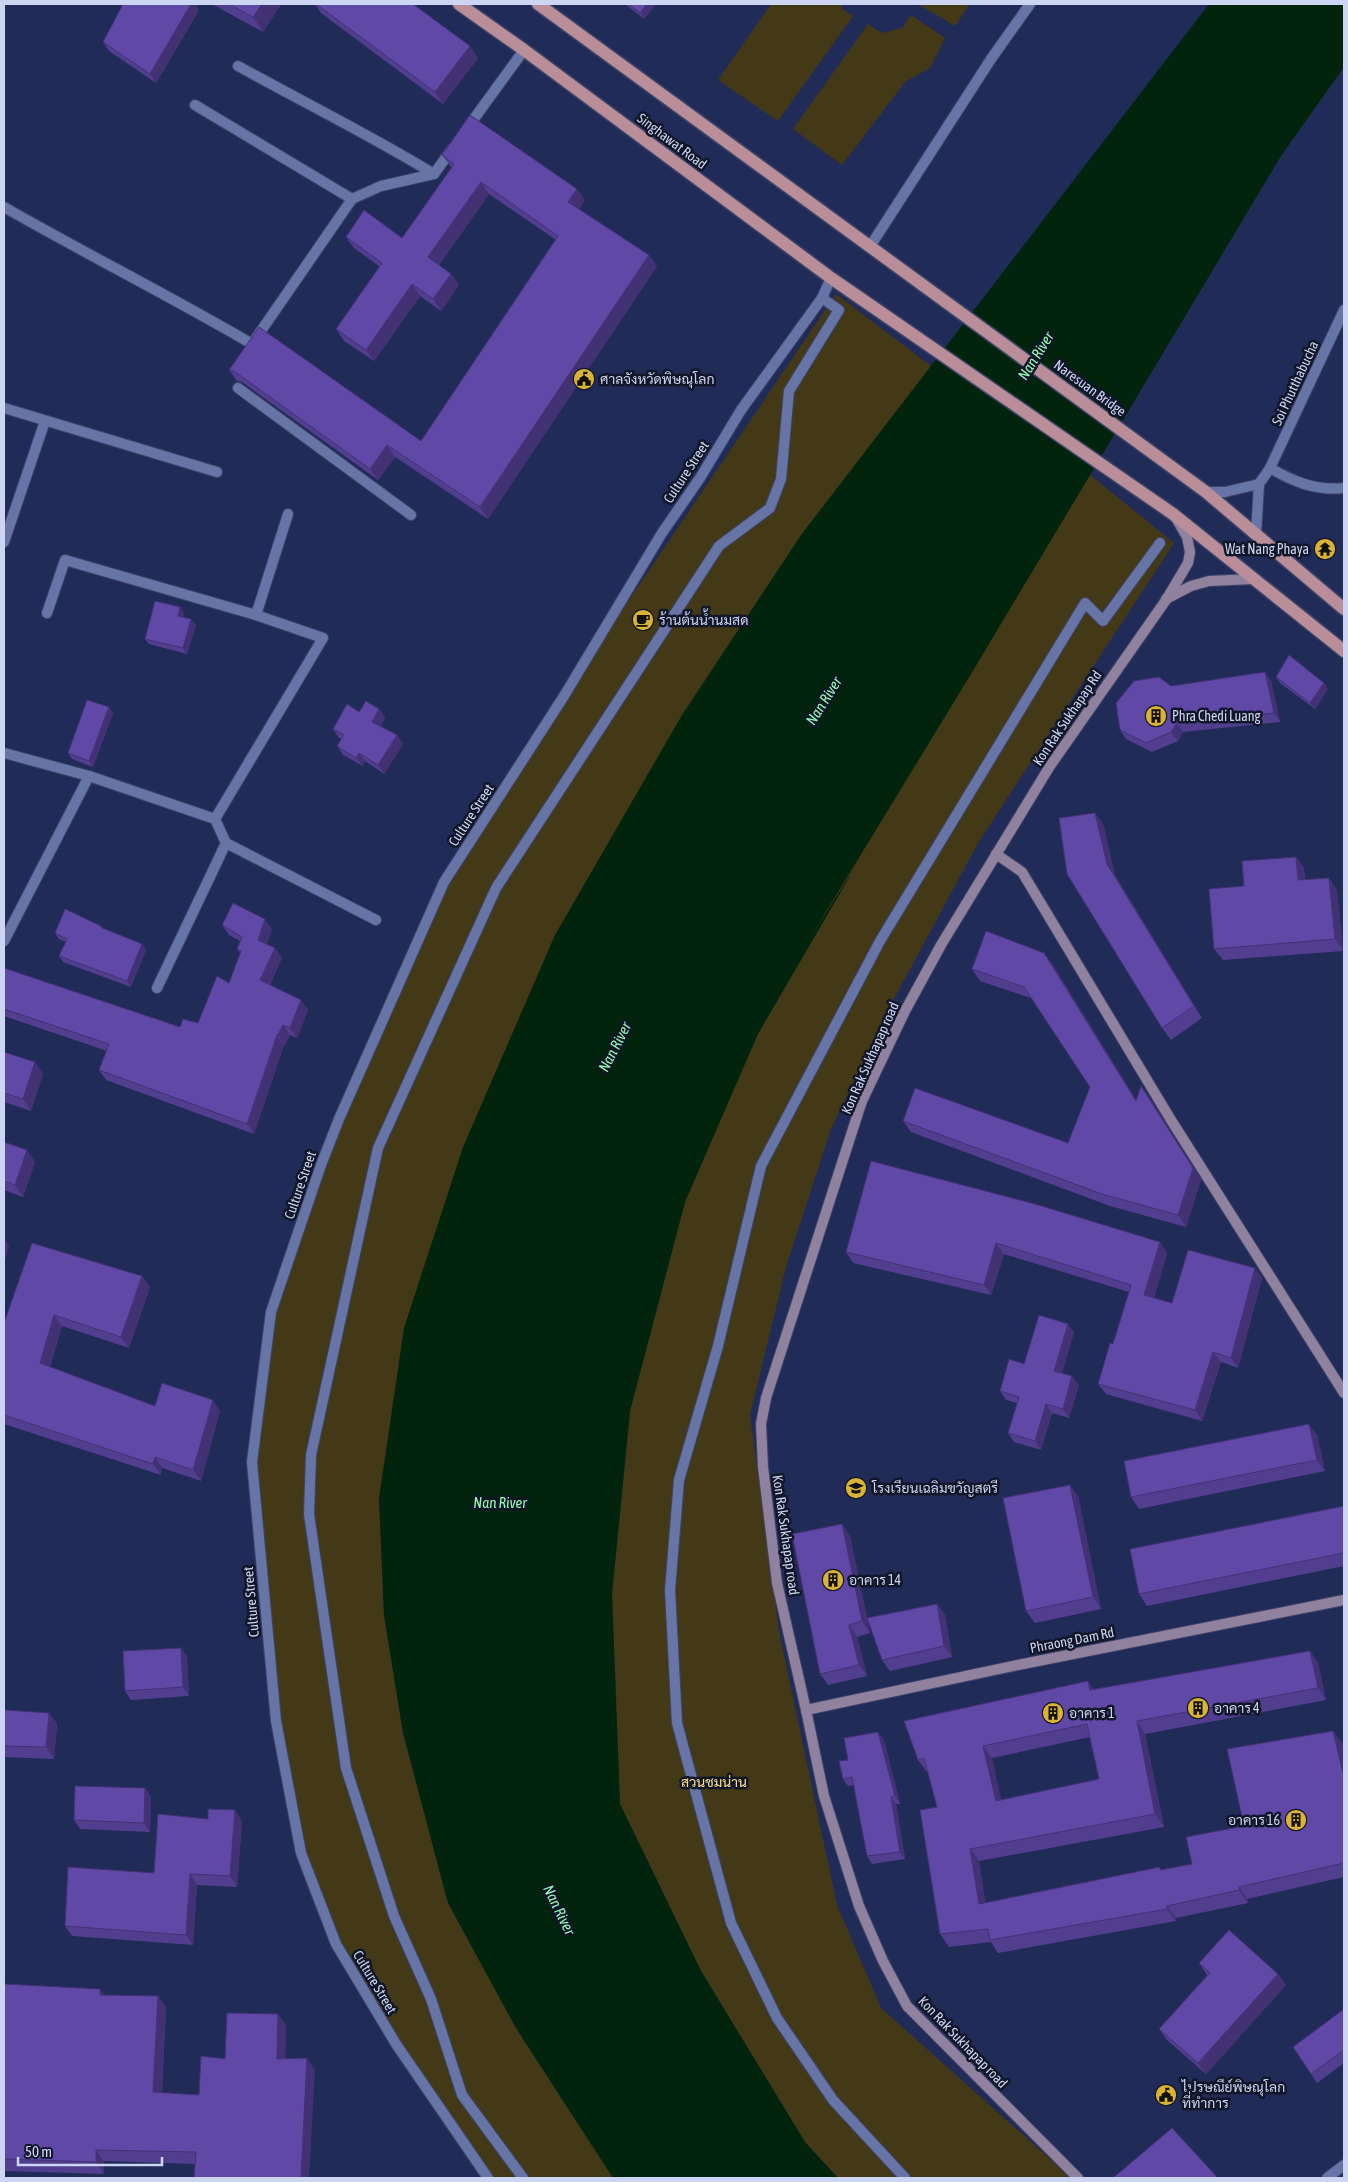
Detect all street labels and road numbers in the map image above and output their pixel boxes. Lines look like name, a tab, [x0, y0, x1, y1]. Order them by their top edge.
street label: Singhawat Road	[634, 110, 710, 172]
street label: Soi Phutthabucha	[1268, 338, 1322, 428]
street label: Naresuan Bridge	[1051, 357, 1129, 419]
street label: Culture Street	[660, 438, 712, 506]
street label: Kon Rak Sukhapap Rd	[1029, 668, 1105, 768]
street label: Culture Street	[445, 781, 497, 849]
street label: Kon Rak Sukhapap road	[838, 999, 902, 1117]
street label: Culture Street	[281, 1149, 319, 1221]
street label: Kon Rak Sukhapap road	[770, 1474, 802, 1596]
street label: Culture Street	[240, 1566, 262, 1638]
street label: Phraong Dam Rd	[1029, 1624, 1115, 1656]
street label: Culture Street	[350, 1948, 400, 2016]
street label: Kon Rak Sukhapap road	[915, 1993, 1011, 2091]

